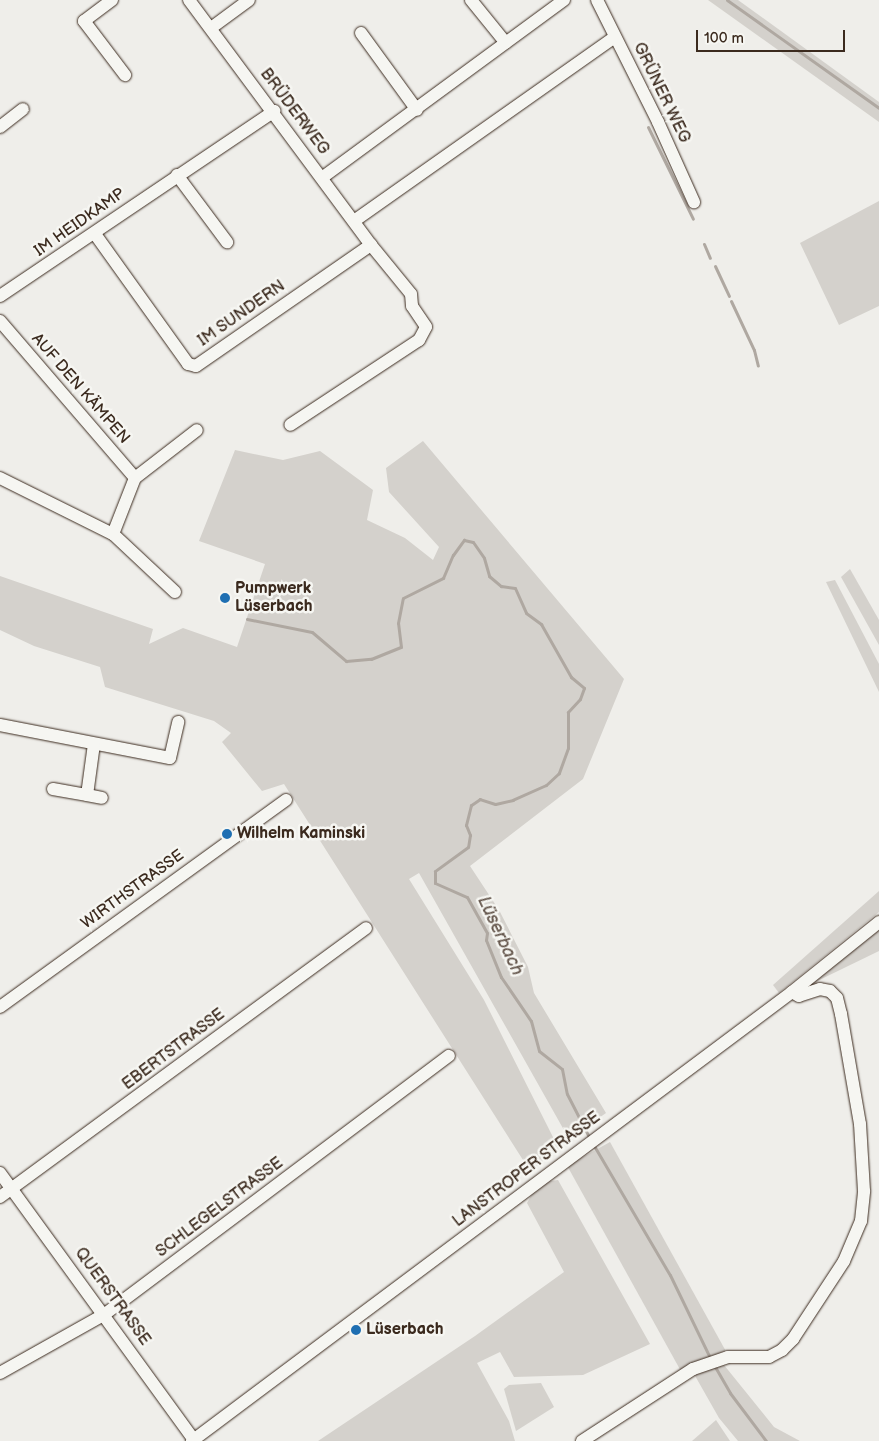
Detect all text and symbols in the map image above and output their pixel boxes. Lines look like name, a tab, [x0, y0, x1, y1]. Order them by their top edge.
scale bar	[699, 20, 848, 52]
text: 100 m	[704, 29, 744, 48]
street label: GRÜNER WEG	[628, 39, 694, 147]
street label: BRÜDERWEG	[255, 65, 333, 159]
street label: IM HEIDKAMP	[31, 185, 129, 261]
street label: IM SUNDERN	[195, 277, 289, 351]
street label: AUF DEN KÄMPEN	[27, 330, 133, 448]
place label: Pumpwerk Lüserbach	[235, 579, 312, 617]
marker: Pumpwerk Lüserbach	[219, 592, 231, 604]
place label: Wilhelm Kaminski	[237, 824, 365, 844]
marker: Wilhelm Kaminski	[221, 828, 233, 840]
street label: WIRTHSTRASSE	[78, 846, 188, 934]
water label: Lüserbach	[472, 893, 528, 979]
street label: EBERTSTRASSE	[119, 1005, 229, 1095]
street label: LANSTROPER STRASSE	[449, 1108, 605, 1232]
street label: SCHLEGELSTRASSE	[153, 1154, 287, 1262]
street label: QUERSTRASSE	[70, 1244, 154, 1350]
place label: Lüserbach	[366, 1320, 443, 1340]
marker: Lüserbach	[350, 1324, 362, 1336]

